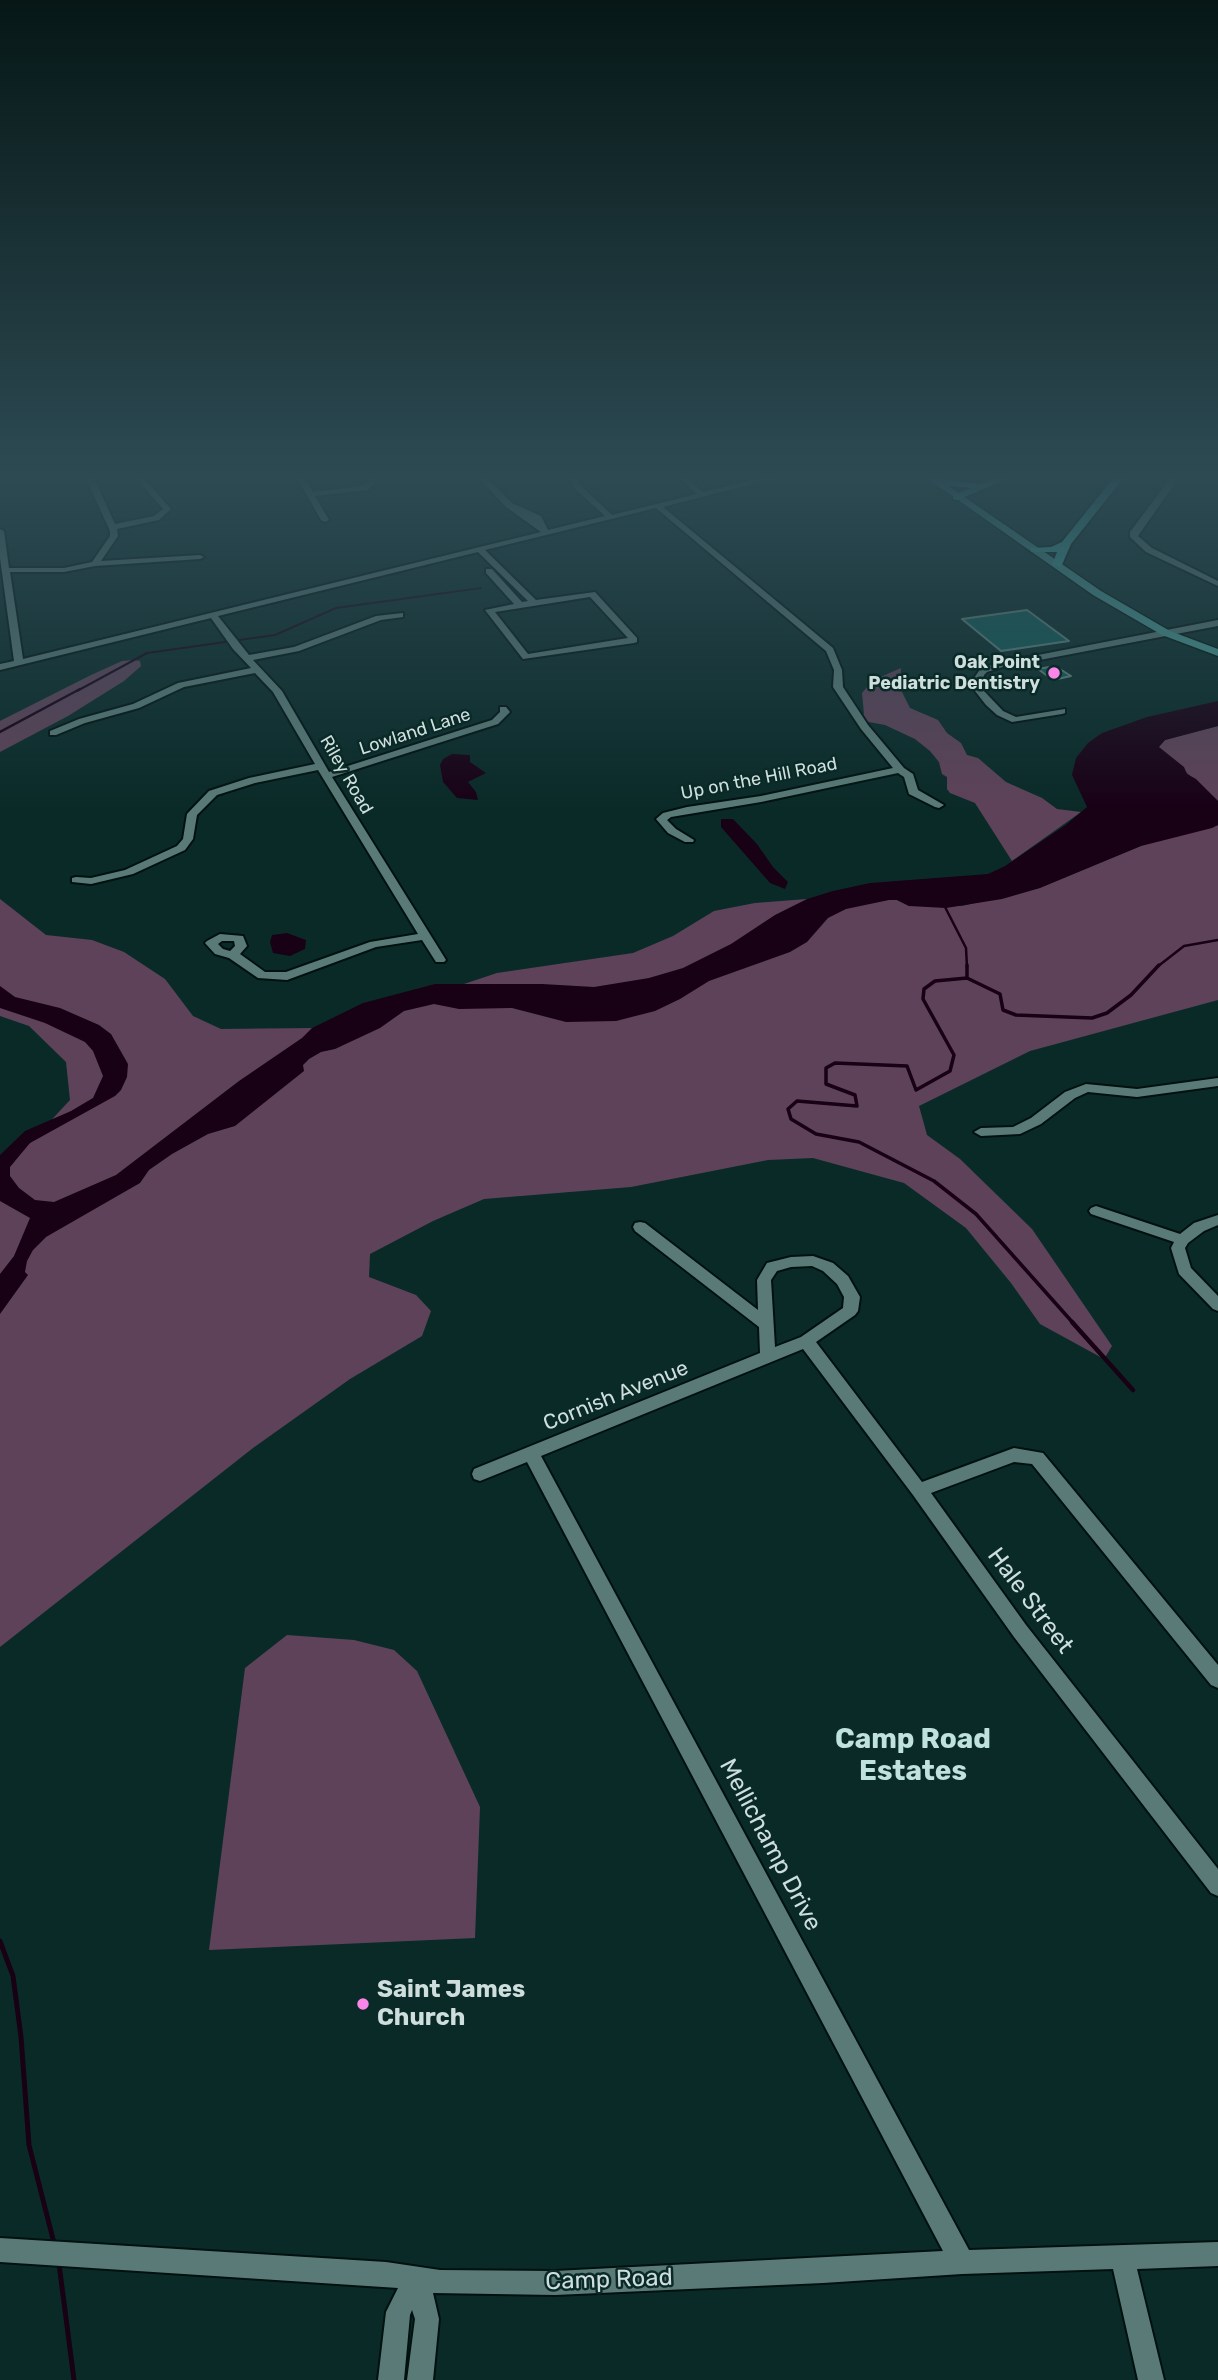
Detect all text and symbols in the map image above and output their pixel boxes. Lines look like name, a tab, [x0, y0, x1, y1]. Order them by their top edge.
place label: Oak Point Pediatric Dentistry	[868, 652, 1040, 694]
marker: Oak Point Pediatric Dentistry	[1046, 665, 1062, 681]
street label: Lowland Lane	[357, 704, 473, 760]
street label: Riley Road	[315, 732, 377, 818]
street label: Up on the Hill Road	[679, 753, 839, 805]
street label: Cornish Avenue	[540, 1355, 692, 1437]
street label: Hale Street	[981, 1542, 1079, 1660]
district label: Camp Road Estates	[835, 1723, 991, 1789]
street label: Mellichamp Drive	[713, 1754, 827, 1936]
place label: Saint James Church	[377, 1976, 525, 2032]
marker: Saint James Church	[355, 1996, 371, 2012]
street label: Camp Road	[545, 2263, 673, 2297]

